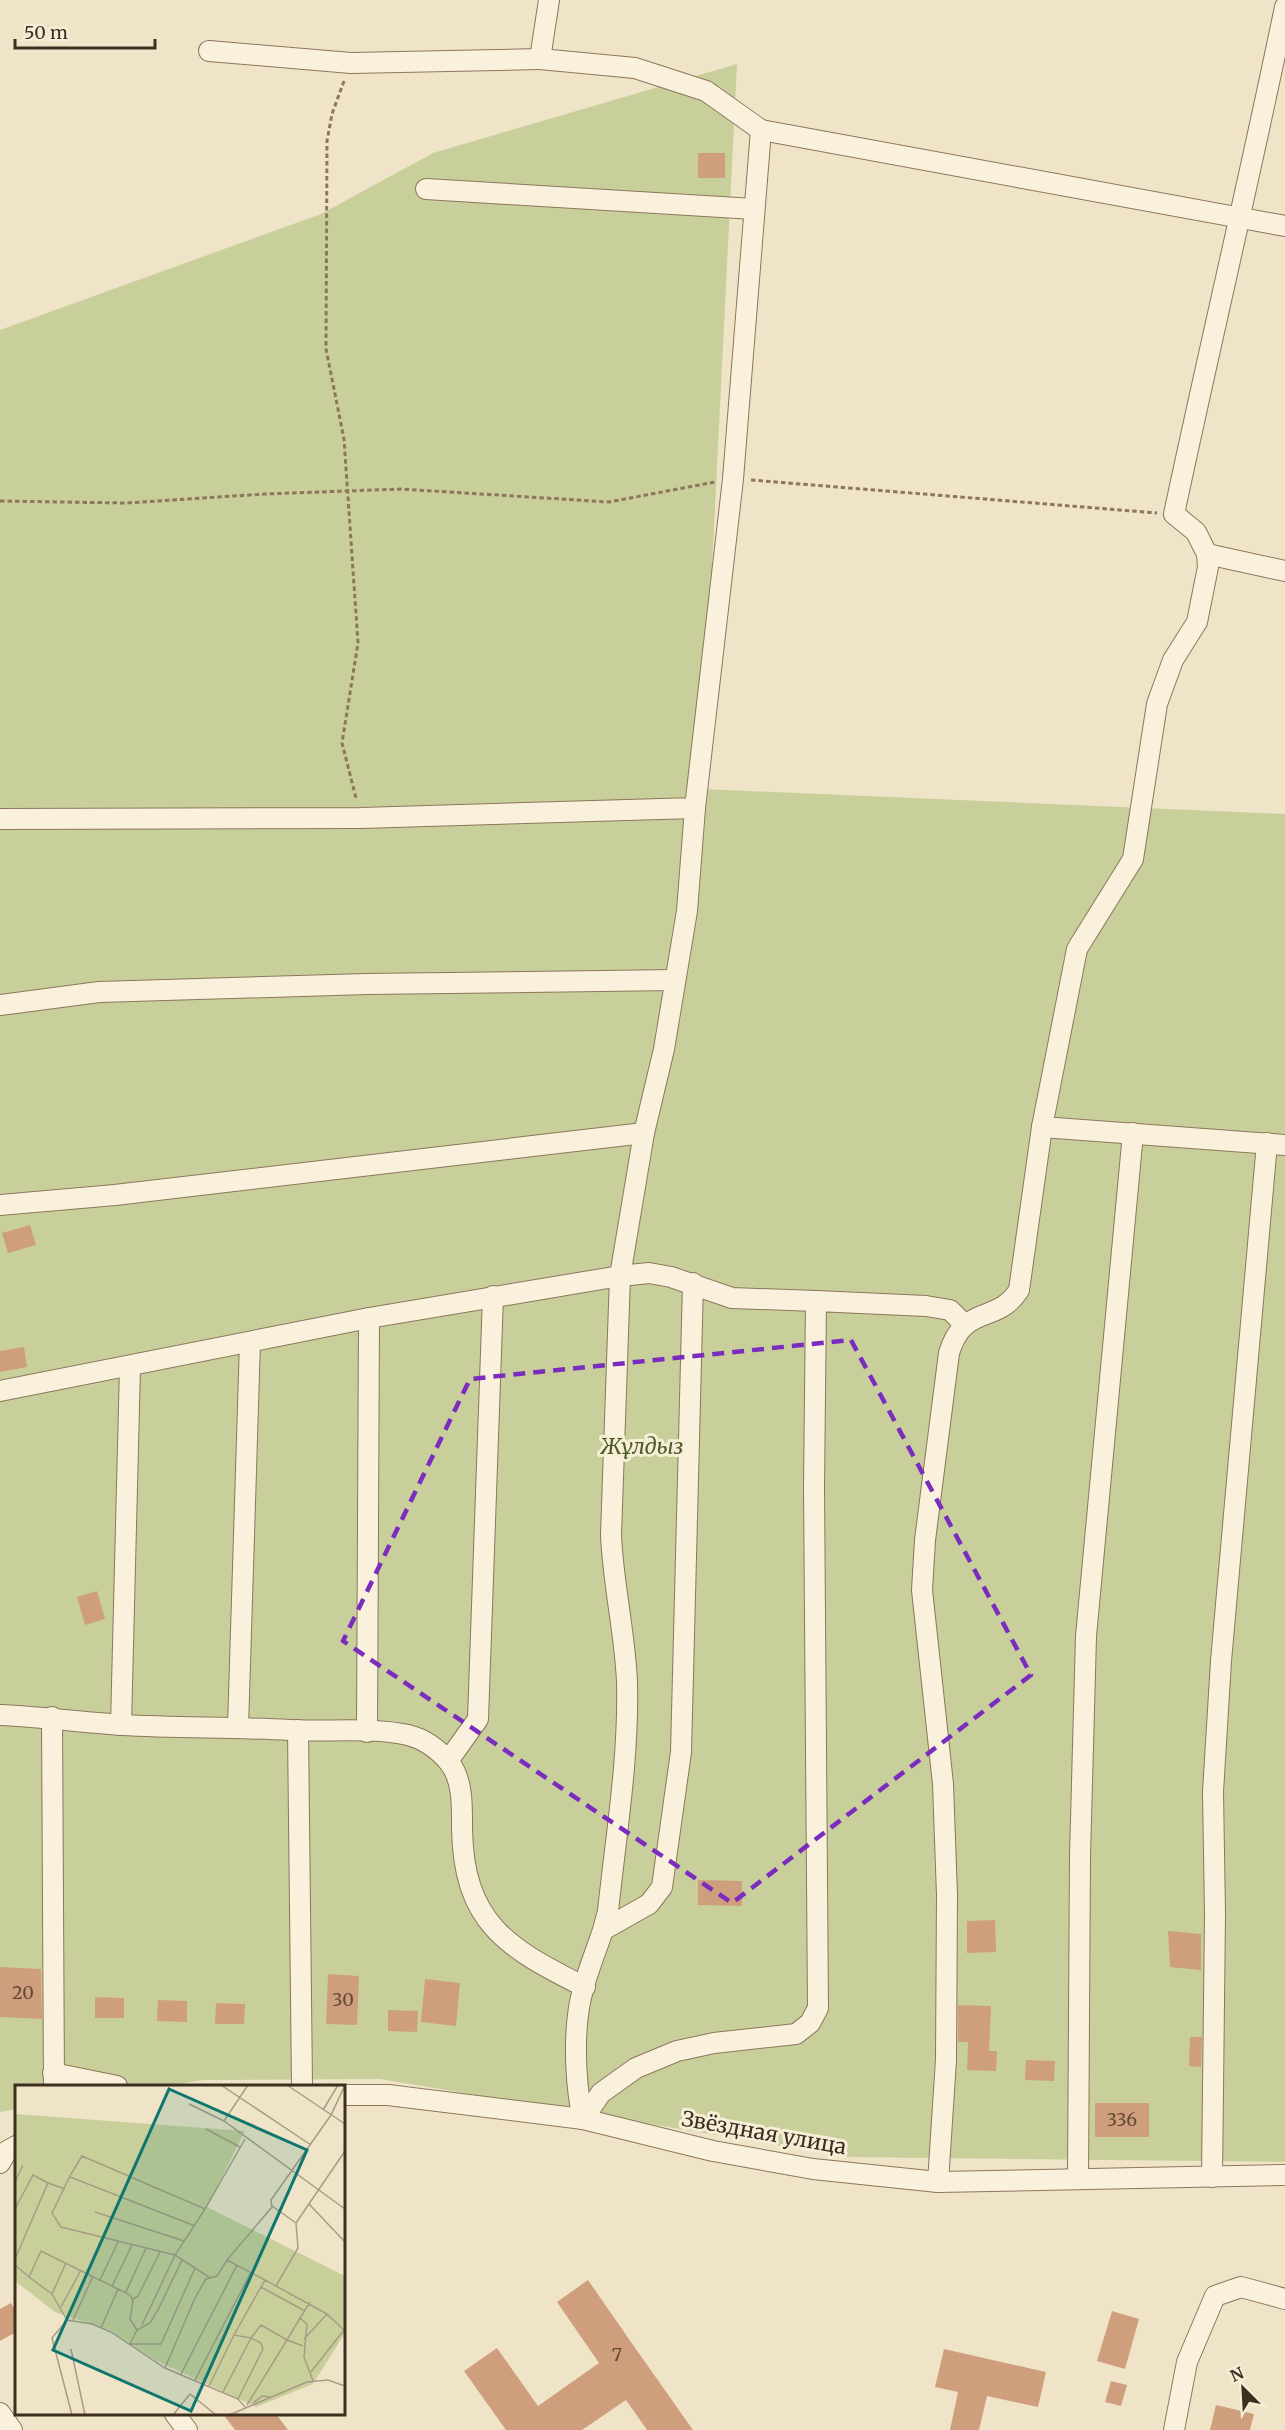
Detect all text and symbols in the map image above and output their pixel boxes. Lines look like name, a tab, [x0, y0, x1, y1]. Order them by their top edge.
scale bar	[15, 12, 154, 50]
text: 50 m	[24, 21, 68, 44]
park label: Жұлдыз	[600, 1433, 683, 1460]
house number: 20	[12, 1981, 34, 2004]
house number: 30	[332, 1988, 354, 2011]
inset map	[15, 2085, 345, 2415]
street label: Звёздная улица	[680, 2105, 849, 2160]
house number: 336	[1107, 2108, 1137, 2131]
house number: 7	[612, 2343, 622, 2366]
north arrow	[1213, 2358, 1273, 2418]
text: N	[1227, 2362, 1247, 2386]

